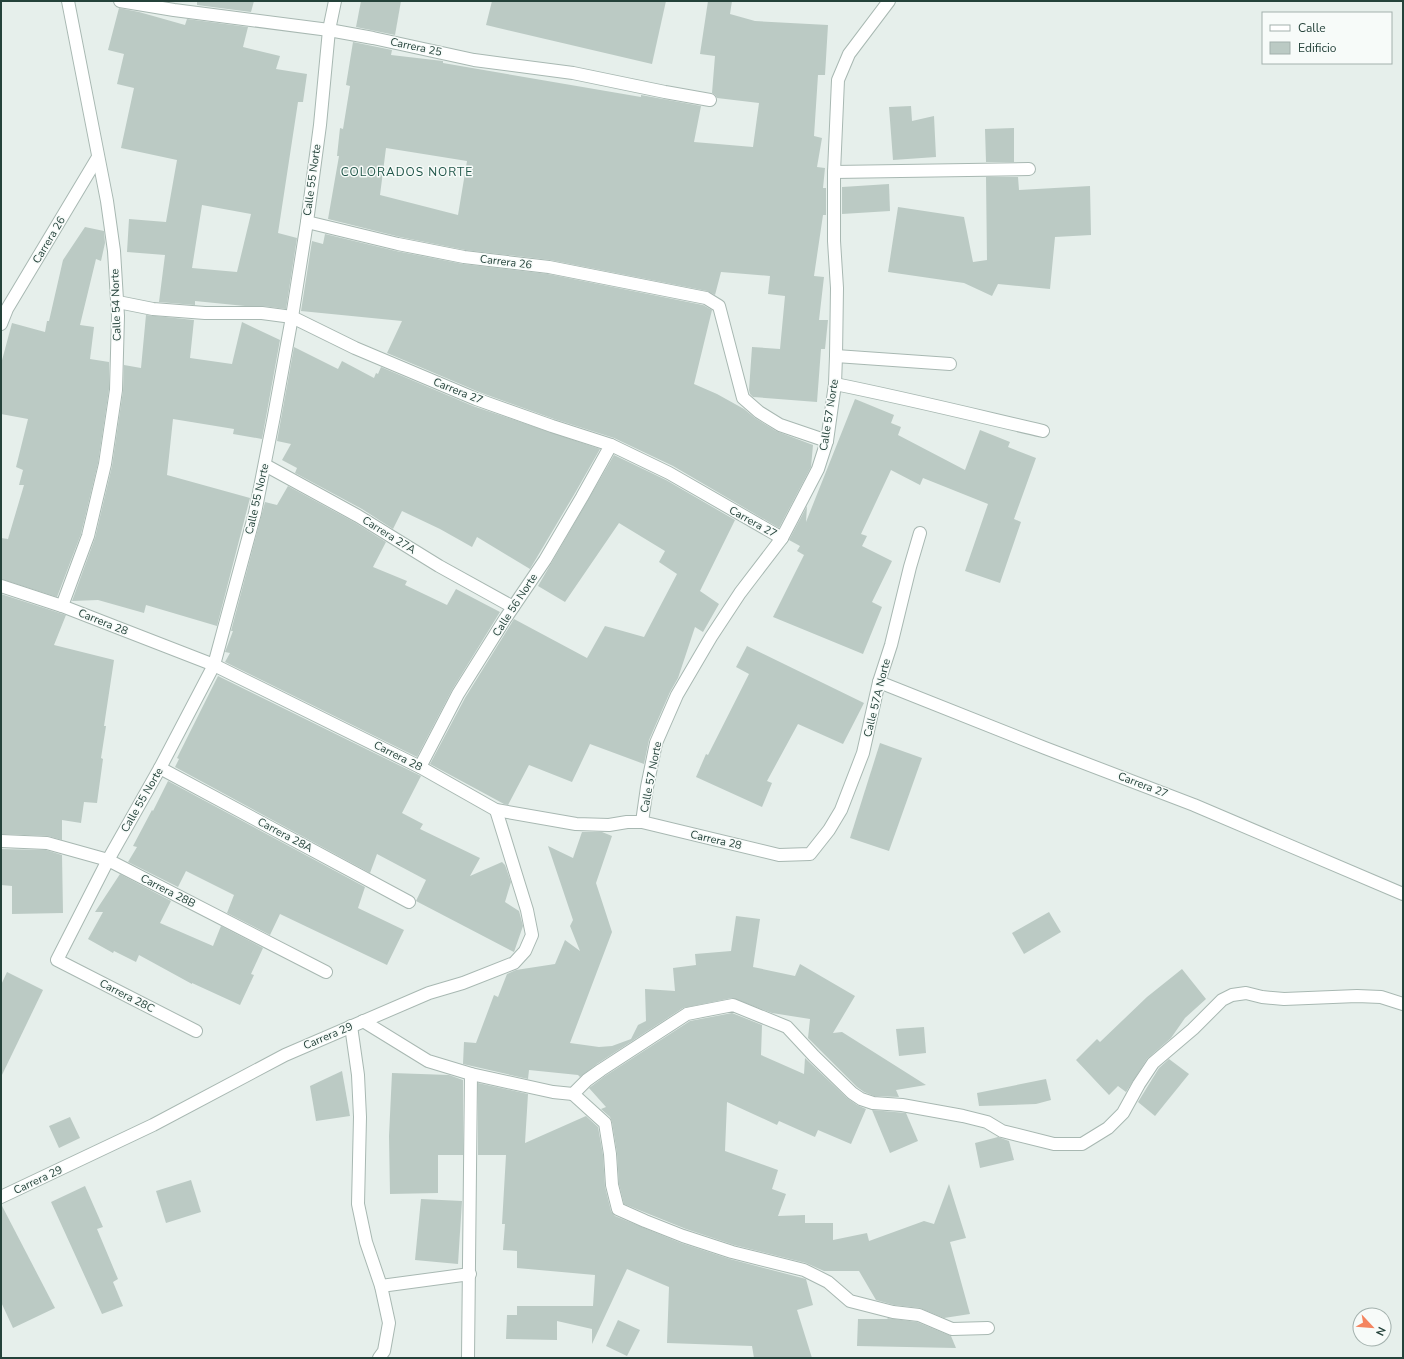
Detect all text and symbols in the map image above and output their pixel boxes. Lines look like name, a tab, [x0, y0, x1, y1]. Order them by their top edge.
legend	[1262, 12, 1392, 64]
text: Calle	[1298, 20, 1326, 36]
street label: Carrera 25	[389, 34, 444, 60]
text: Edificio	[1298, 40, 1337, 56]
street label: Calle 55 Norte	[300, 143, 324, 217]
district label: COLORADOS NORTE	[341, 164, 473, 180]
street label: Carrera 26	[29, 213, 69, 266]
street label: Carrera 26	[479, 251, 533, 273]
street label: Calle 54 Norte	[107, 268, 125, 341]
street label: Carrera 27	[431, 374, 485, 408]
street label: Calle 57 Norte	[816, 378, 842, 452]
street label: Calle 55 Norte	[242, 462, 272, 536]
street label: Carrera 27	[726, 503, 780, 541]
street label: Carrera 27A	[359, 513, 419, 557]
street label: Calle 56 Norte	[489, 570, 541, 639]
street label: Carrera 28	[76, 605, 130, 639]
street label: Calle 57A Norte	[860, 657, 894, 739]
street label: Carrera 28	[371, 737, 425, 775]
street label: Calle 57 Norte	[637, 740, 665, 814]
street label: Calle 55 Norte	[117, 765, 167, 835]
street label: Carrera 27	[1116, 769, 1170, 801]
street label: Carrera 28A	[255, 814, 315, 856]
street label: Carrera 28	[689, 827, 744, 853]
street label: Carrera 28B	[138, 871, 198, 911]
street label: Carrera 28C	[97, 976, 157, 1016]
street label: Carrera 29	[301, 1019, 355, 1053]
street label: Carrera 29	[11, 1162, 65, 1198]
north arrow	[1352, 1307, 1392, 1347]
text: N	[1372, 1324, 1389, 1338]

